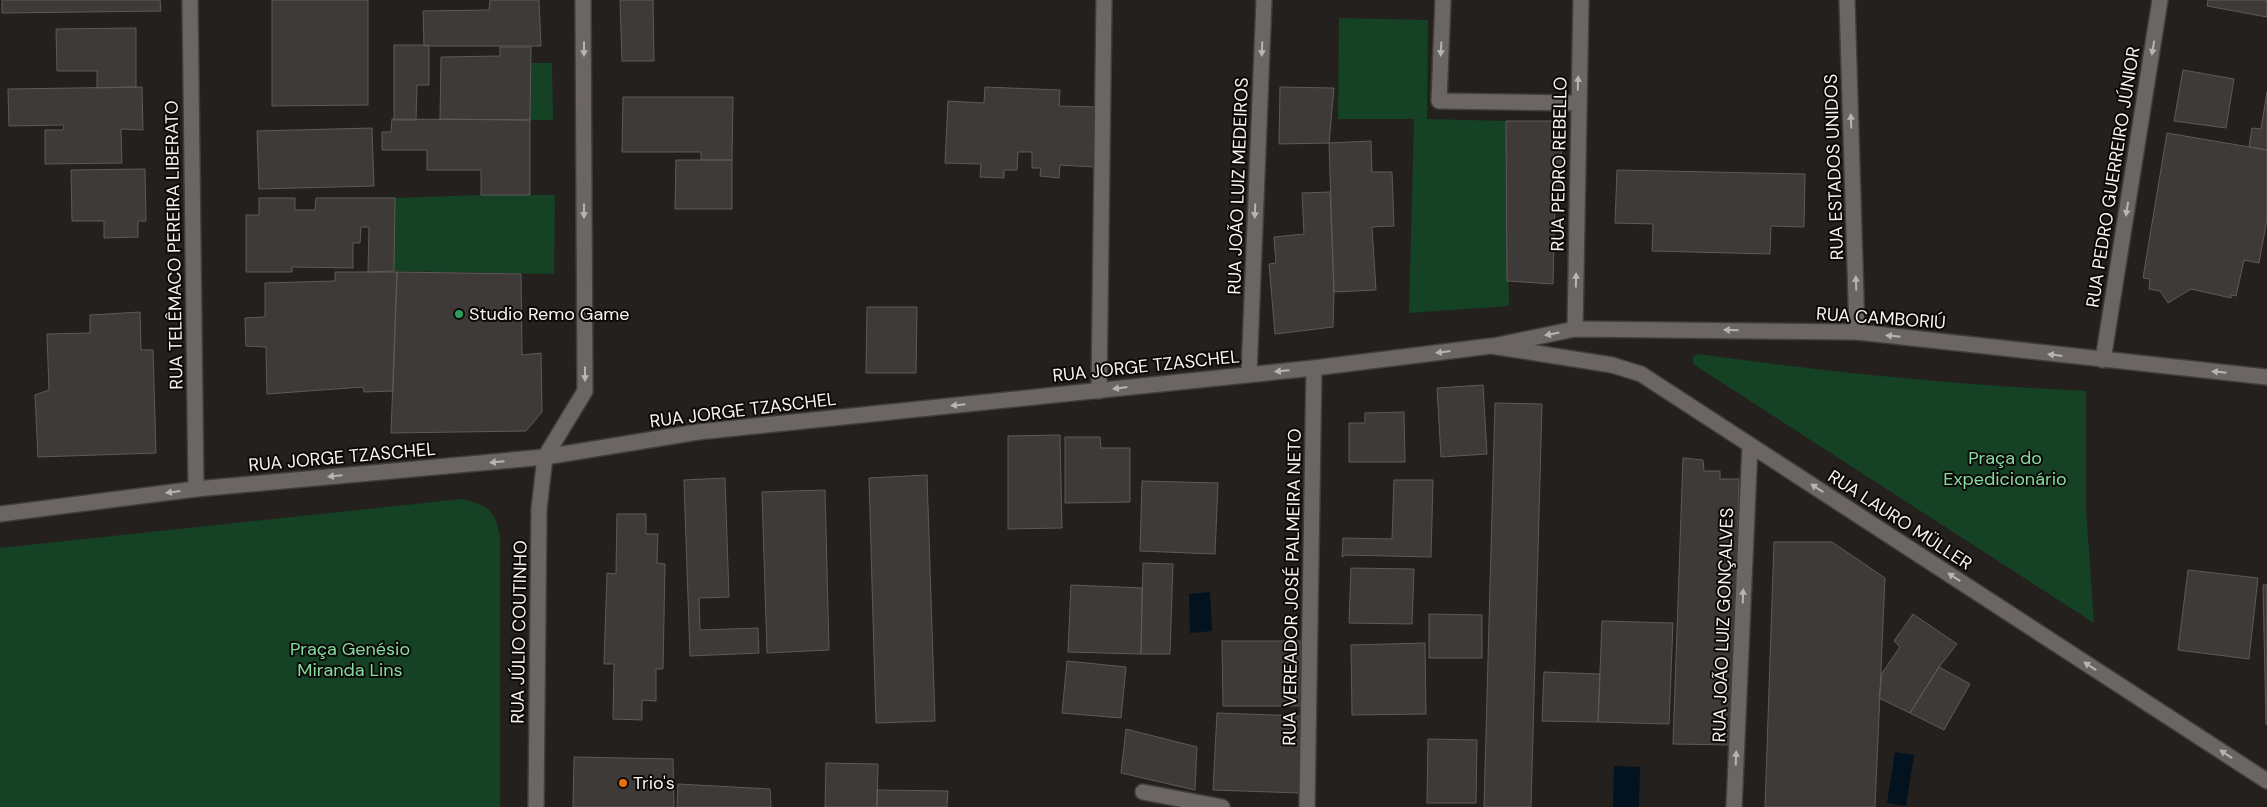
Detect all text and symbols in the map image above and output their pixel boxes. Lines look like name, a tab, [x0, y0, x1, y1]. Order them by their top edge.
one-way arrow	[580, 41, 588, 57]
one-way arrow	[1258, 41, 1266, 57]
one-way arrow	[1437, 41, 1445, 57]
one-way arrow	[2148, 41, 2156, 57]
street label: RUA PEDRO GUERREIRO JÚNIOR	[2081, 45, 2145, 309]
street label: RUA ESTADOS UNIDOS	[1819, 73, 1849, 261]
one-way arrow	[1575, 75, 1583, 91]
street label: RUA PEDRO REBELLO	[1545, 76, 1573, 252]
street label: RUA JOÃO LUIZ MEDEIROS	[1222, 77, 1254, 295]
street label: RUA TELÊMACO PEREIRA LIBERATO	[159, 100, 189, 390]
one-way arrow	[1847, 113, 1855, 129]
one-way arrow	[2123, 201, 2131, 217]
one-way arrow	[580, 203, 588, 219]
one-way arrow	[1251, 203, 1259, 219]
one-way arrow	[1572, 272, 1580, 288]
one-way arrow	[1852, 275, 1860, 291]
street label: RUA CAMBORIÚ	[1815, 301, 1947, 335]
place label: Studio Remo Game	[469, 302, 629, 326]
marker: Studio Remo Game	[453, 308, 465, 320]
one-way arrow	[1723, 326, 1739, 334]
one-way arrow	[1544, 330, 1559, 338]
one-way arrow	[1885, 332, 1901, 340]
street label: RUA JORGE TZASCHEL	[1051, 344, 1241, 388]
one-way arrow	[1435, 348, 1451, 356]
one-way arrow	[2047, 350, 2063, 358]
one-way arrow	[581, 366, 589, 382]
one-way arrow	[1273, 367, 1289, 375]
one-way arrow	[2210, 368, 2226, 376]
one-way arrow	[1112, 384, 1128, 392]
street label: RUA JORGE TZASCHEL	[648, 387, 838, 433]
one-way arrow	[950, 402, 966, 410]
street label: RUA VEREADOR JOSÉ PALMEIRA NETO	[1277, 428, 1307, 746]
street label: RUA JORGE TZASCHEL	[247, 437, 437, 477]
park label: Praça do Expedicionário	[1943, 446, 2067, 491]
one-way arrow	[489, 458, 505, 466]
street label: RUA LAURO MÜLLER	[1823, 464, 1977, 576]
one-way arrow	[327, 473, 343, 481]
one-way arrow	[1811, 484, 1824, 493]
one-way arrow	[165, 488, 181, 496]
street label: RUA JOÃO LUIZ GONÇALVES	[1707, 507, 1739, 743]
street label: RUA JÚLIO COUTINHO	[505, 540, 533, 724]
one-way arrow	[1947, 572, 1960, 582]
one-way arrow	[1740, 588, 1748, 604]
park label: Praça Genésio Miranda Lins	[290, 637, 410, 682]
one-way arrow	[2083, 661, 2096, 670]
one-way arrow	[2219, 749, 2233, 759]
one-way arrow	[1733, 750, 1741, 766]
place label: Trio's	[633, 771, 675, 795]
marker: Trio's	[617, 777, 629, 789]

